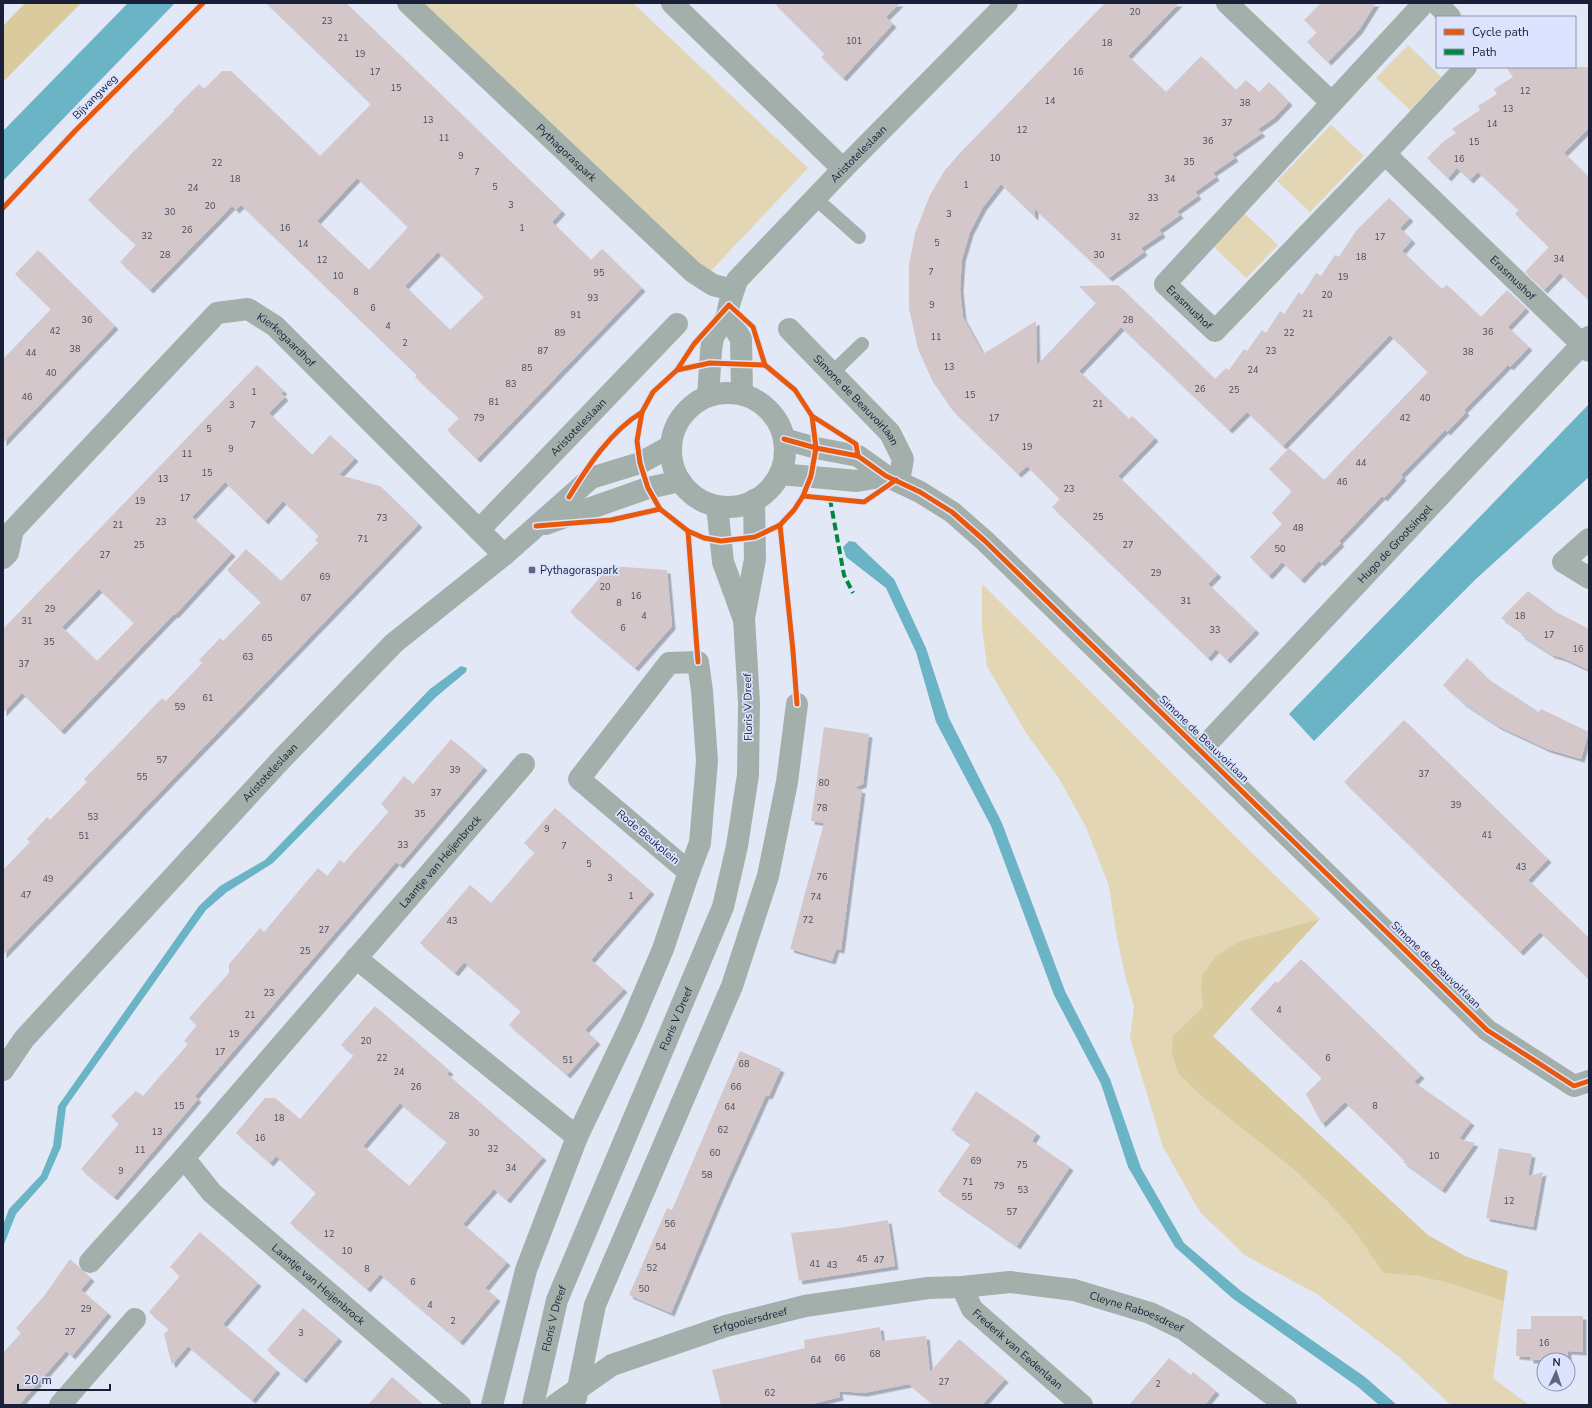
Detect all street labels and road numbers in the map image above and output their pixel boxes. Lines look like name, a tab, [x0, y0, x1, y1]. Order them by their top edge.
street label: Bijvangweg	[69, 71, 121, 123]
street label: Pythagoraspark	[533, 120, 600, 185]
street label: Aristoteleslaan	[827, 122, 890, 186]
street label: Erasmushof	[1487, 252, 1539, 304]
street label: Erasmushof	[1163, 282, 1216, 333]
street label: Kierkegaardhof	[254, 309, 319, 370]
street label: Simone de Beauvoirlaan	[810, 351, 902, 448]
street label: Aristoteleslaan	[547, 395, 609, 459]
street label: Hugo de Grootsingel	[1354, 501, 1436, 586]
street label: Floris V Dreef	[740, 673, 756, 741]
street label: Simone de Beauvoirlaan	[1156, 692, 1252, 786]
street label: Aristoteleslaan	[239, 740, 301, 805]
street label: Rode Beukplein	[613, 806, 683, 868]
street label: Laantje van Heijenbrock	[396, 811, 485, 911]
street label: Simone de Beauvoirlaan	[1388, 918, 1484, 1012]
street label: Floris V Dreef	[656, 984, 696, 1053]
street label: Laantje van Heijenbrock	[269, 1240, 369, 1328]
street label: Floris V Dreef	[538, 1283, 570, 1353]
street label: Cleyne Raboesdreef	[1088, 1288, 1187, 1336]
street label: Erfgooiersdreef	[711, 1303, 789, 1337]
street label: Frederik van Eedenlaan	[969, 1305, 1066, 1393]

